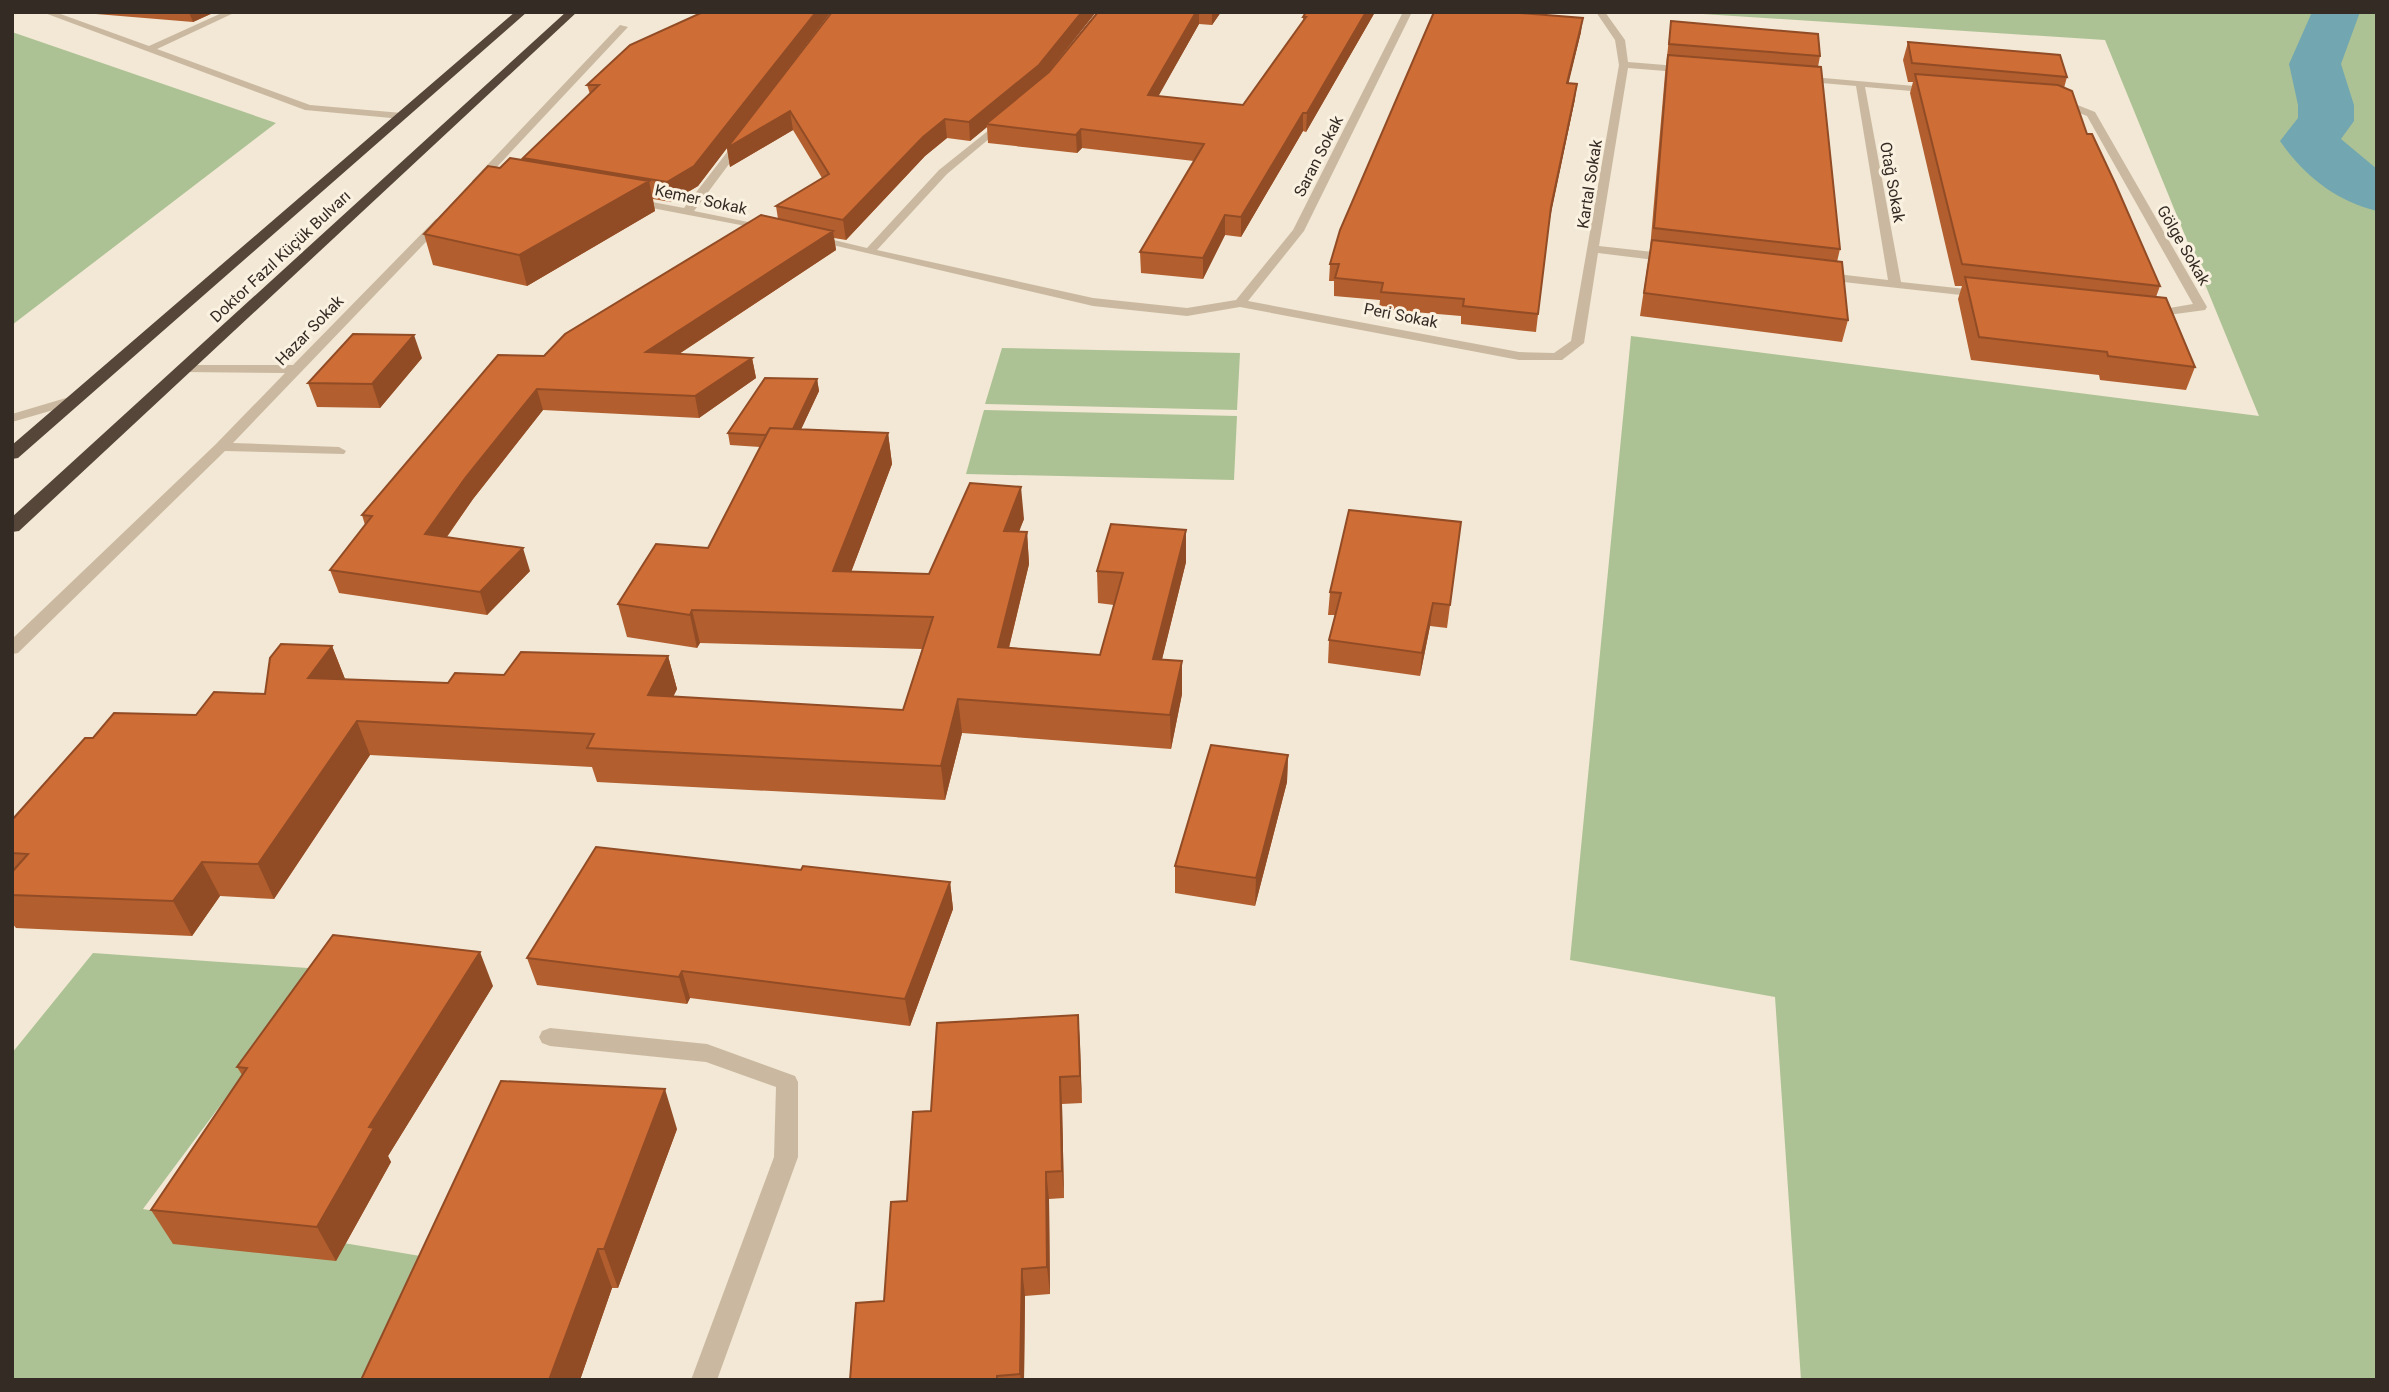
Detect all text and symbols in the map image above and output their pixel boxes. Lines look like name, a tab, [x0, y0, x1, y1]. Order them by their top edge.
street label: Saran Sokak	[1290, 112, 1347, 200]
street label: Kartal Sokak	[1573, 137, 1606, 230]
street label: Otağ Sokak	[1876, 140, 1909, 225]
street label: Kemer Sokak	[653, 180, 750, 219]
street label: Doktor Fazıl Küçük Bulvarı	[206, 186, 354, 326]
street label: Gölge Sokak	[2153, 202, 2214, 289]
street label: Hazar Sokak	[271, 291, 348, 369]
street label: Peri Sokak	[1362, 299, 1441, 332]

